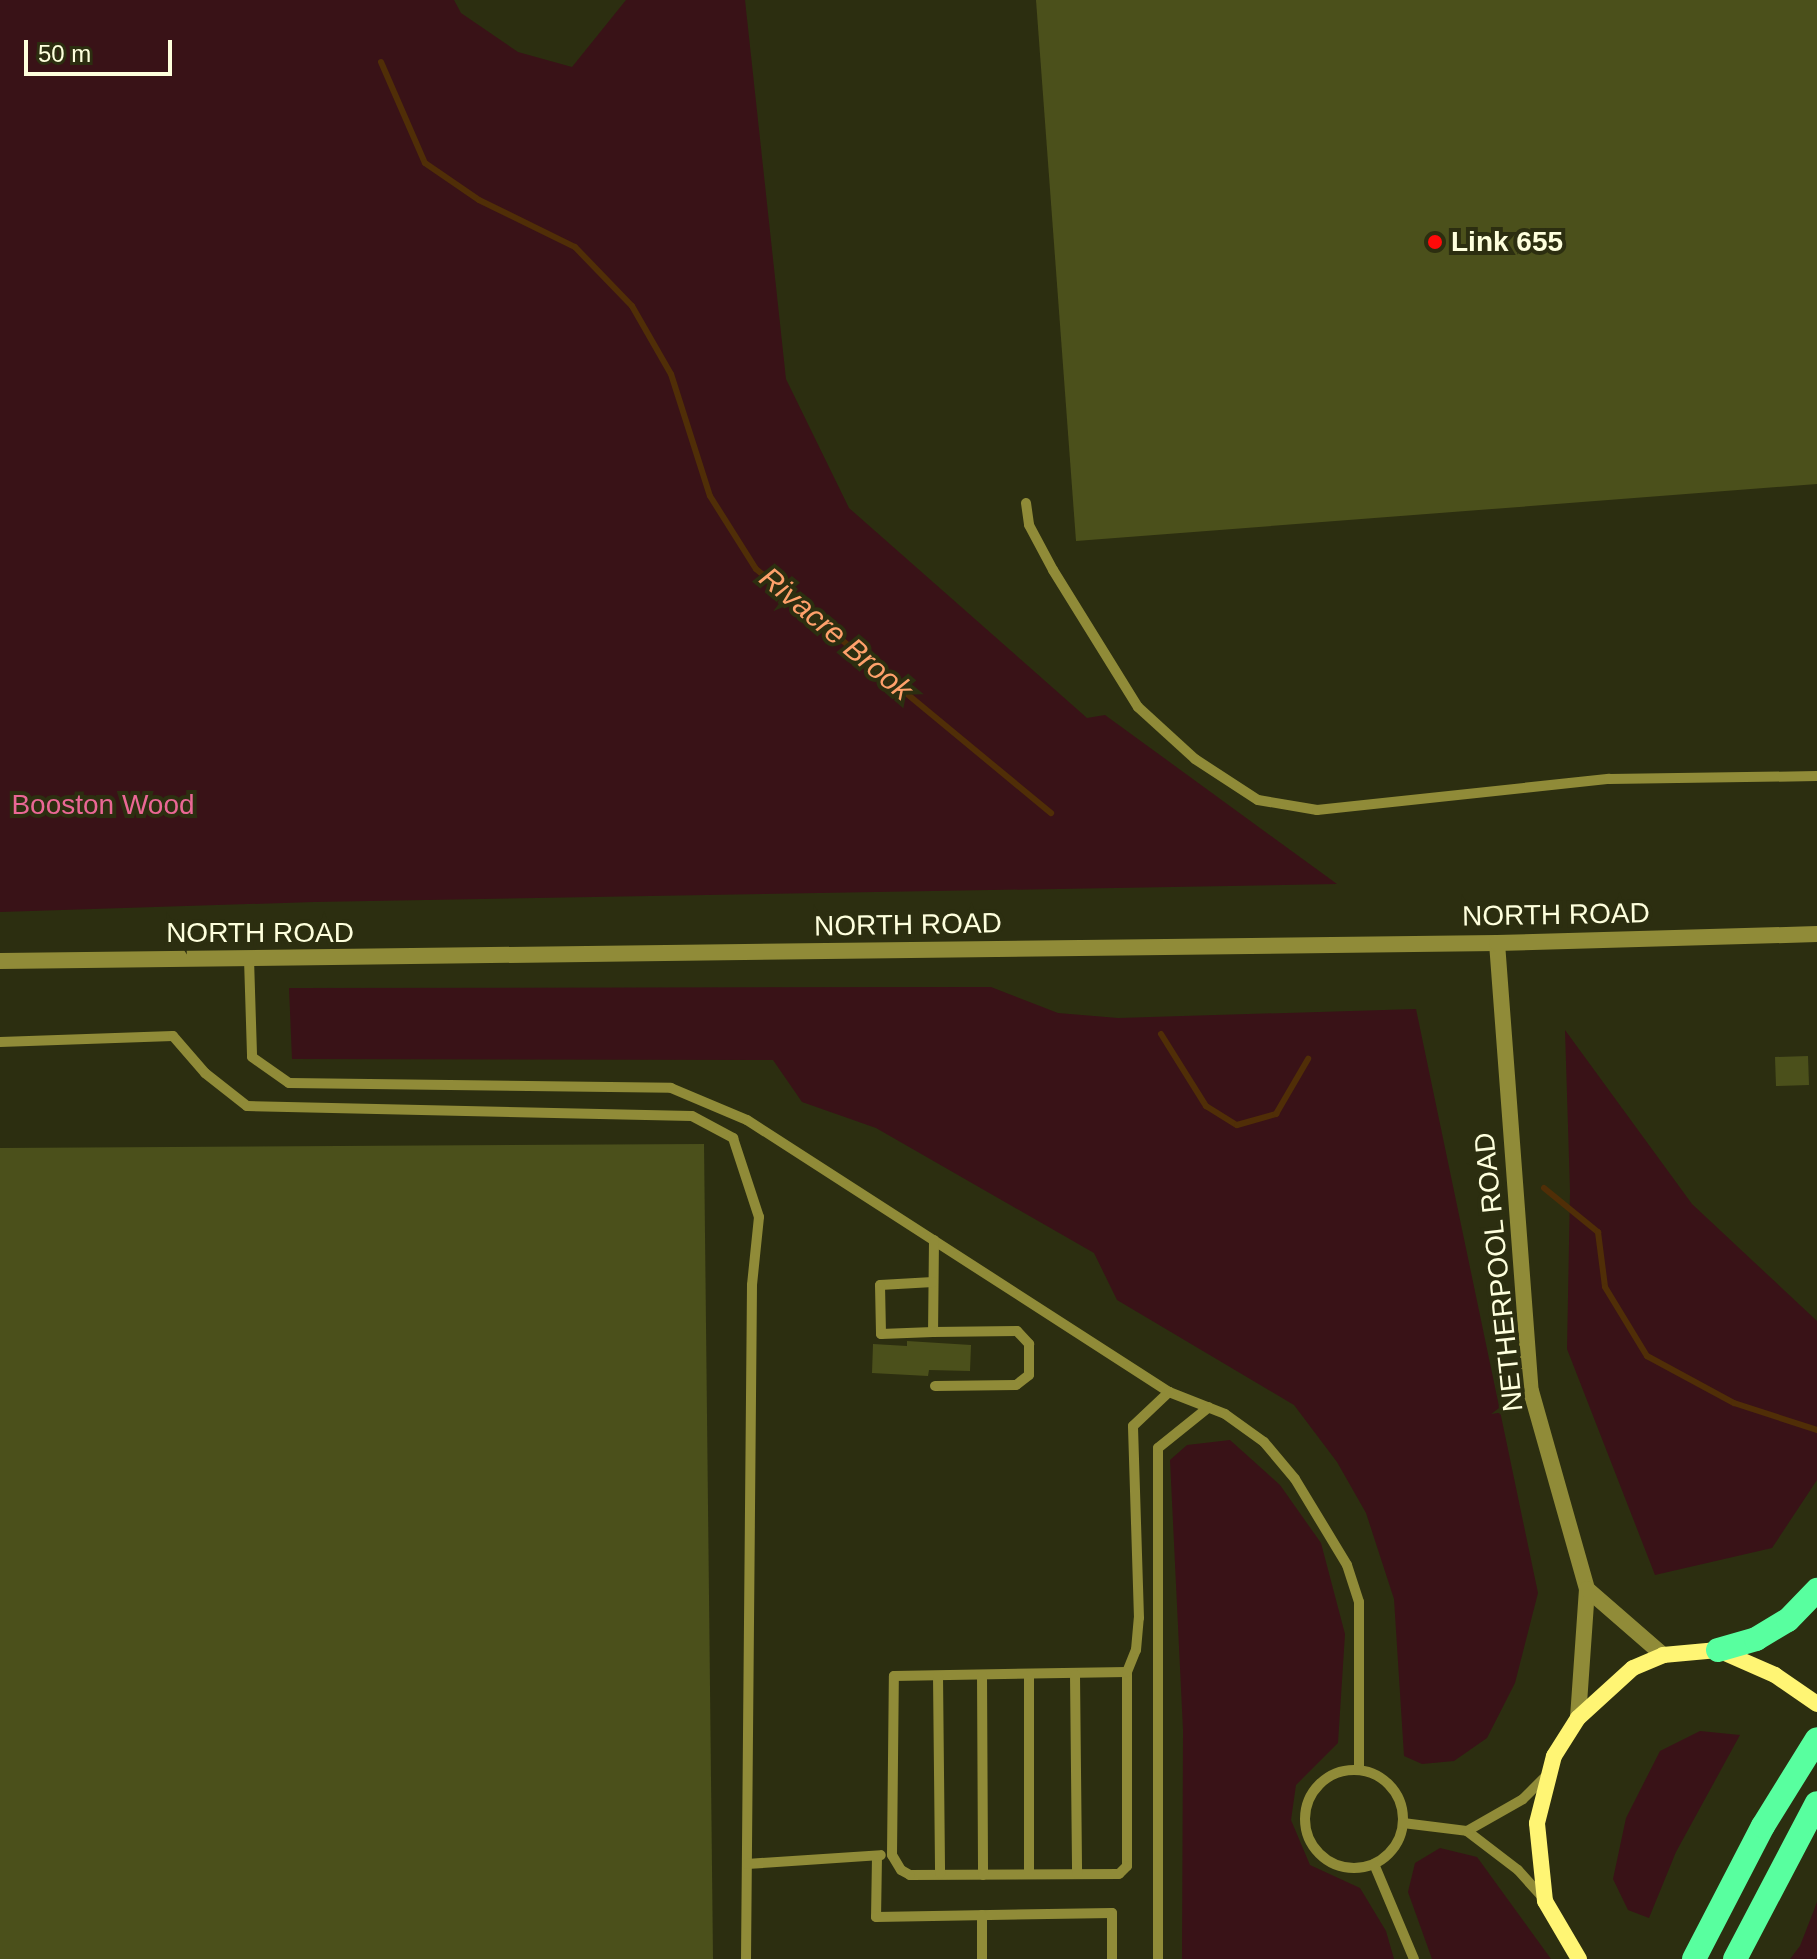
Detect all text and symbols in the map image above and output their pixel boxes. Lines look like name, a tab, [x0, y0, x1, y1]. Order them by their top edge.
scale bar	[28, 24, 176, 74]
text: 50 m	[38, 40, 91, 67]
place label: Link 655	[1451, 225, 1563, 259]
marker: Link 655	[1426, 233, 1444, 251]
water label: Rivacre Brook	[752, 560, 920, 708]
park label: Booston Wood	[11, 788, 195, 822]
street label: NORTH ROAD	[1462, 897, 1650, 933]
street label: NORTH ROAD	[814, 907, 1002, 943]
street label: NORTH ROAD	[166, 916, 354, 950]
street label: NETHERPOOL ROAD	[1468, 1130, 1530, 1414]

